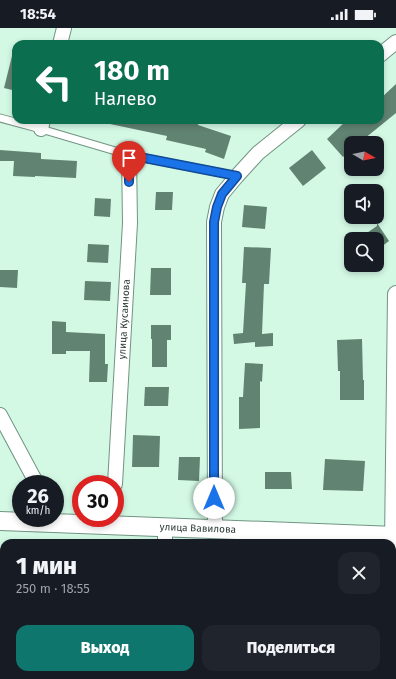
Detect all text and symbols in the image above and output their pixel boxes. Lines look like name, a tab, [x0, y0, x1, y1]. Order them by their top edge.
text: 18:54	[20, 5, 56, 23]
text: 180 m	[94, 54, 170, 87]
icon: left	[28, 56, 80, 108]
text: Налево	[94, 88, 157, 110]
north arrow	[344, 136, 384, 176]
map controls	[344, 136, 384, 272]
pin	[112, 141, 146, 182]
icon: arrive	[118, 147, 140, 169]
button: sound	[344, 184, 384, 224]
button: search	[344, 232, 384, 272]
street label: улица Кусаинова	[116, 279, 133, 360]
speed limit sign: 30	[72, 475, 124, 527]
position arrow	[193, 477, 235, 519]
text: 26	[27, 484, 49, 508]
text: km/h	[26, 505, 50, 517]
street label: улица Вавилова	[159, 521, 236, 536]
text: 1 мин	[16, 552, 77, 580]
button: close	[338, 552, 380, 594]
text: 250 m · 18:55	[16, 581, 90, 596]
button: Выход	[16, 625, 194, 671]
button: Поделиться	[202, 625, 380, 671]

